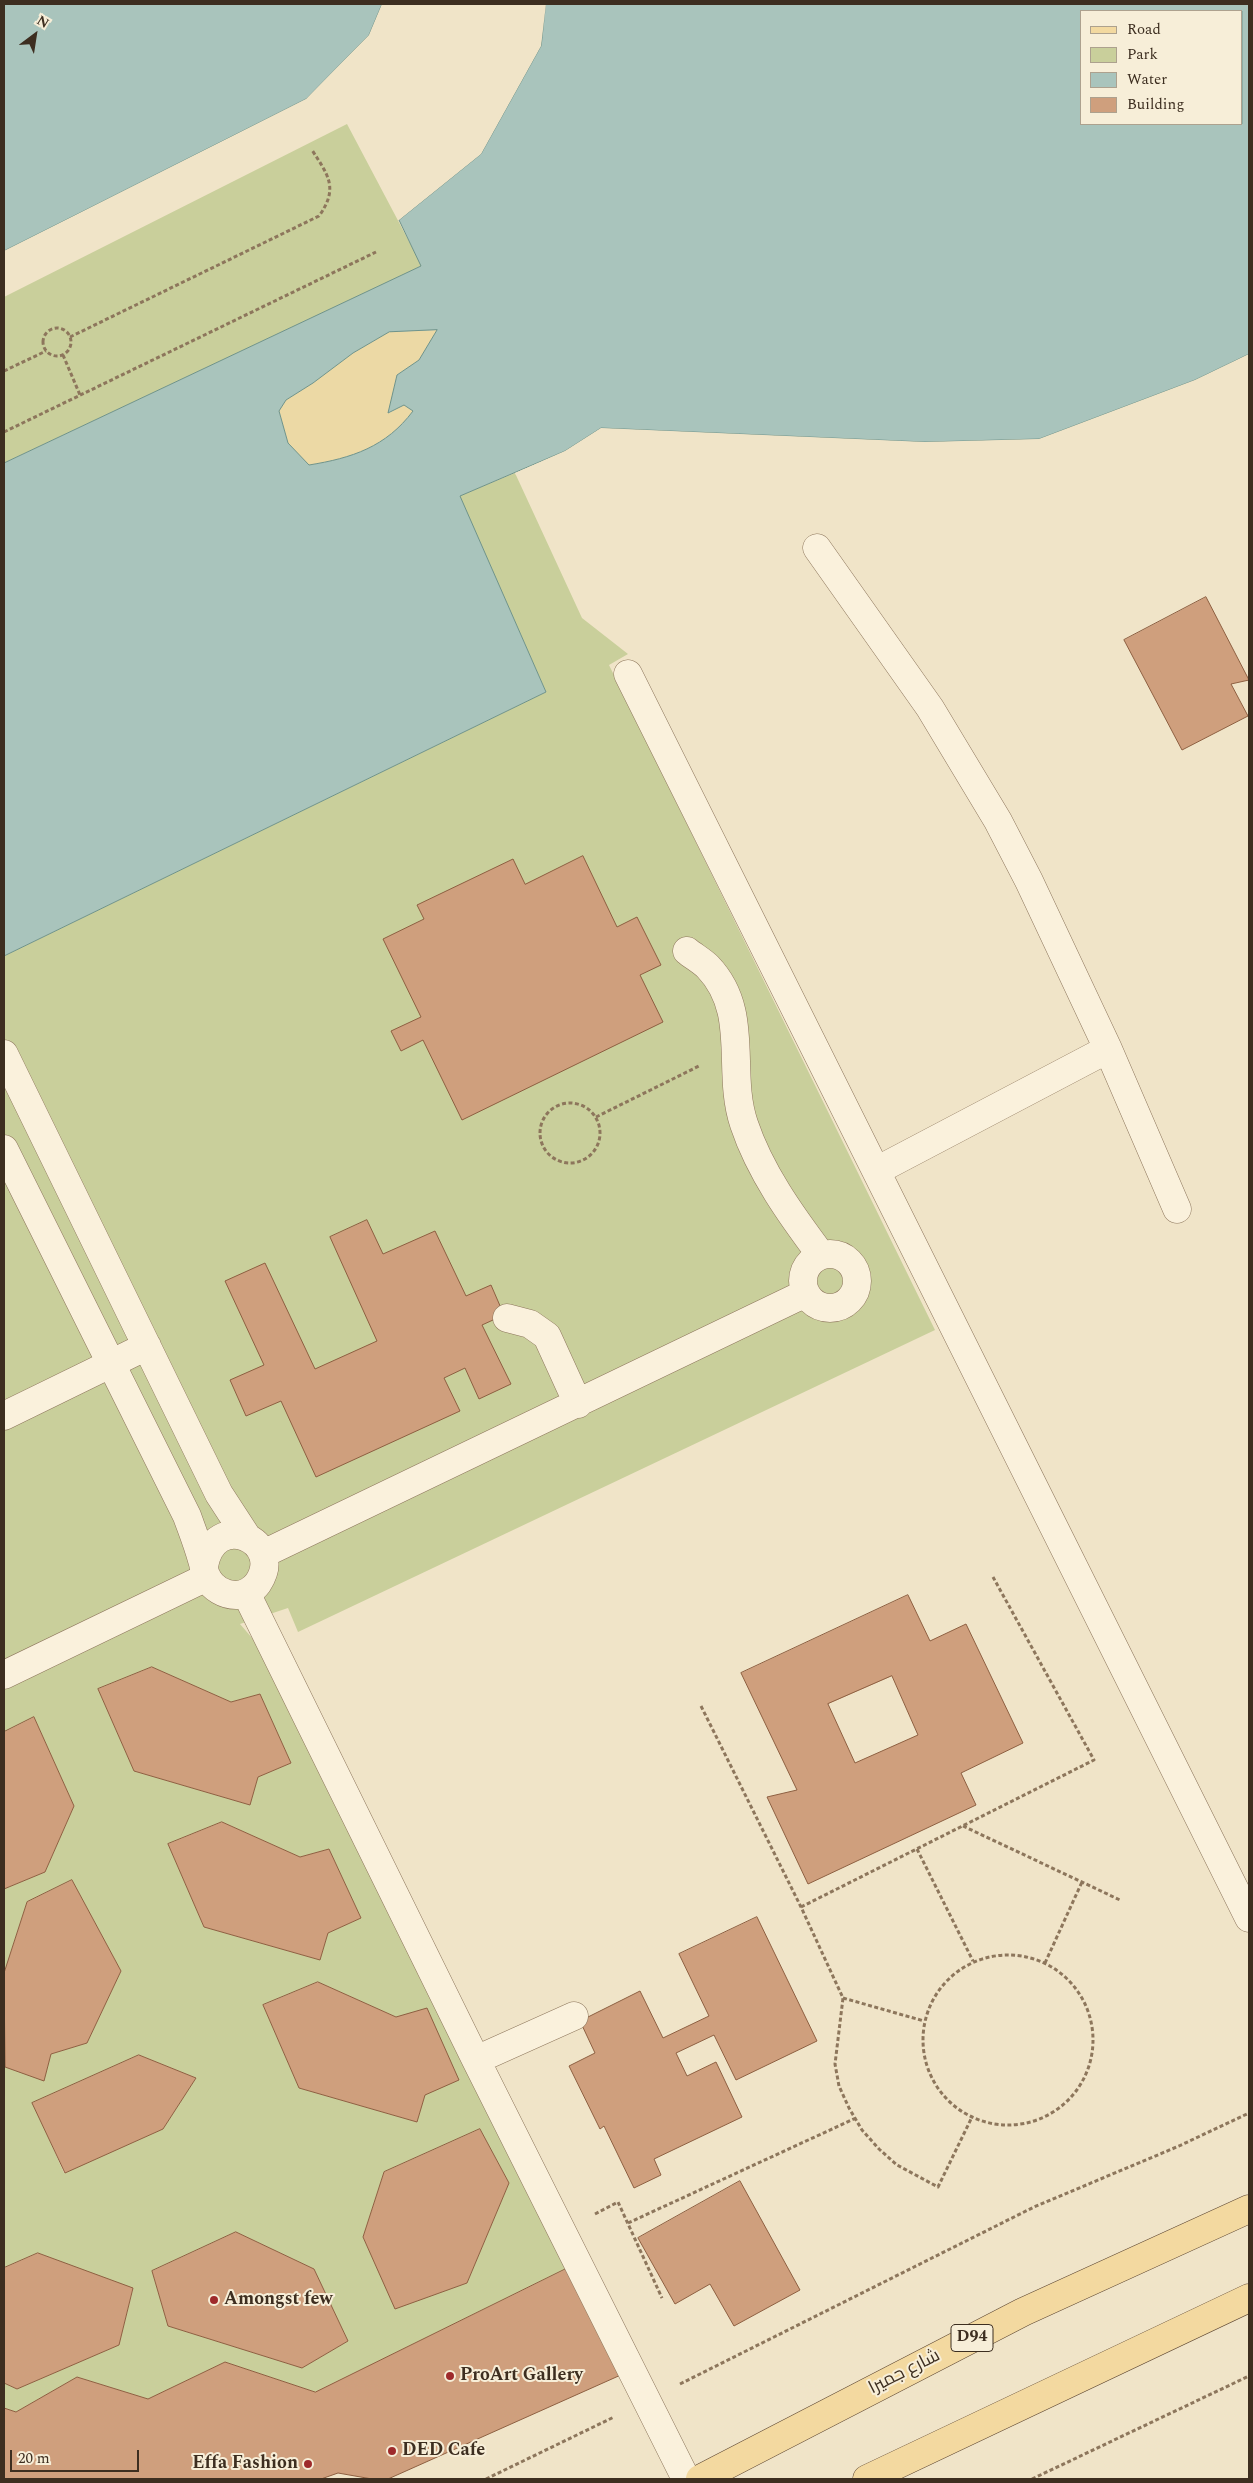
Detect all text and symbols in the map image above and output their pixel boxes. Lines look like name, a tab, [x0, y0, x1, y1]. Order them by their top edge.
north arrow	[10, 10, 60, 60]
text: N	[33, 10, 53, 34]
legend	[1080, 10, 1243, 125]
text: Road	[1127, 18, 1161, 41]
text: Park	[1127, 43, 1158, 66]
text: Water	[1127, 68, 1167, 91]
text: Building	[1127, 93, 1184, 116]
place label: Amongst few	[224, 2289, 333, 2311]
marker: Amongst few	[208, 2294, 220, 2306]
road number: D94	[951, 2324, 993, 2352]
street label: شارع جميرا	[866, 2346, 944, 2400]
place label: ProArt Gallery	[460, 2365, 583, 2387]
marker: ProArt Gallery	[444, 2370, 456, 2382]
scale bar	[12, 2440, 141, 2472]
place label: DED Cafe	[402, 2440, 485, 2462]
marker: DED Cafe	[386, 2445, 398, 2457]
text: 20 m	[18, 2447, 50, 2470]
place label: Effa Fashion	[192, 2453, 298, 2475]
marker: Effa Fashion	[302, 2458, 314, 2470]

